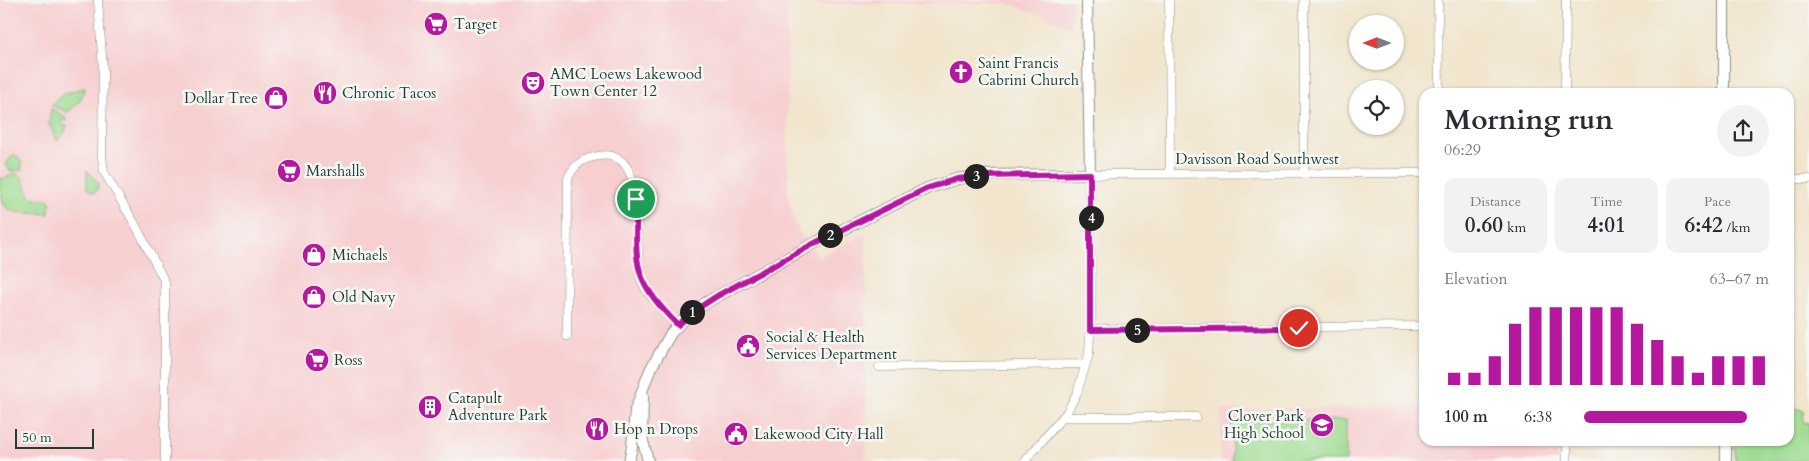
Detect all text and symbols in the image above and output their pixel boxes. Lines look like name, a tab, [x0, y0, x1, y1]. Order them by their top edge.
supermarket icon: Target	[423, 11, 449, 37]
place label: Target	[454, 14, 497, 34]
north arrow	[1349, 15, 1404, 70]
map controls	[1349, 15, 1404, 135]
place label: Saint Francis Cabrini Church	[978, 53, 1080, 90]
church icon: Saint Francis Cabrini Church	[948, 59, 974, 85]
place label: AMC Loews Lakewood Town Center 12	[550, 64, 702, 101]
theatre icon: AMC Loews Lakewood Town Center 12	[520, 70, 546, 96]
restaurant icon: Chronic Tacos	[312, 80, 338, 106]
button: locate	[1349, 80, 1404, 135]
place label: Chronic Tacos	[342, 83, 436, 103]
shop icon: Dollar Tree	[263, 85, 289, 111]
place label: Dollar Tree	[184, 88, 258, 108]
text: Morning run	[1444, 101, 1613, 139]
button: share	[1717, 105, 1769, 157]
text: 06:29	[1444, 139, 1481, 161]
street label: Davisson Road Southwest	[1175, 149, 1339, 169]
supermarket icon: Marshalls	[276, 158, 302, 184]
place label: Marshalls	[306, 161, 364, 181]
pin: 3	[964, 164, 988, 188]
text: 3	[973, 167, 980, 186]
pin	[615, 178, 657, 220]
icon: arrive	[622, 185, 650, 213]
text: Distance	[1470, 192, 1521, 211]
text: Time	[1590, 192, 1623, 211]
text: Pace	[1704, 192, 1731, 211]
pin: 4	[1078, 206, 1104, 230]
text: 4	[1088, 209, 1095, 228]
text: 0.60	[1465, 211, 1503, 240]
text: 4:01	[1587, 211, 1626, 240]
text: 6:42	[1684, 211, 1723, 240]
text: km	[1503, 218, 1526, 237]
text: /km	[1723, 218, 1751, 237]
pin: 2	[818, 222, 842, 248]
text: 2	[827, 226, 834, 245]
shop icon: Michaels	[301, 242, 327, 268]
place label: Michaels	[332, 245, 388, 265]
text: Elevation	[1444, 268, 1508, 290]
text: 63–67 m	[1710, 268, 1769, 290]
shop icon: Old Navy	[301, 284, 327, 310]
place label: Old Navy	[332, 287, 396, 307]
pin: 1	[680, 300, 704, 324]
text: 1	[689, 303, 696, 322]
pin	[1278, 307, 1320, 349]
icon: check	[1285, 314, 1313, 342]
pin: 5	[1124, 318, 1150, 342]
text: 5	[1134, 321, 1141, 340]
place label: Social & Health Services Department	[766, 327, 897, 364]
public building icon: Social & Health Services Department	[735, 333, 761, 359]
supermarket icon: Ross	[304, 347, 330, 373]
place label: Ross	[334, 350, 363, 370]
place label: Catapult Adventure Park	[448, 388, 548, 425]
building icon: Catapult Adventure Park	[417, 394, 443, 420]
place label: Clover Park High School	[1224, 406, 1304, 443]
text: 100 m	[1444, 406, 1488, 428]
text: 6:38	[1524, 406, 1553, 428]
school or university icon: Clover Park High School	[1309, 412, 1335, 438]
restaurant icon: Hop n Drops	[584, 416, 610, 442]
place label: Hop n Drops	[614, 419, 698, 439]
public building icon: Lakewood City Hall	[723, 421, 749, 447]
place label: Lakewood City Hall	[754, 424, 884, 444]
scale bar	[15, 426, 94, 449]
text: 50 m	[22, 428, 52, 447]

